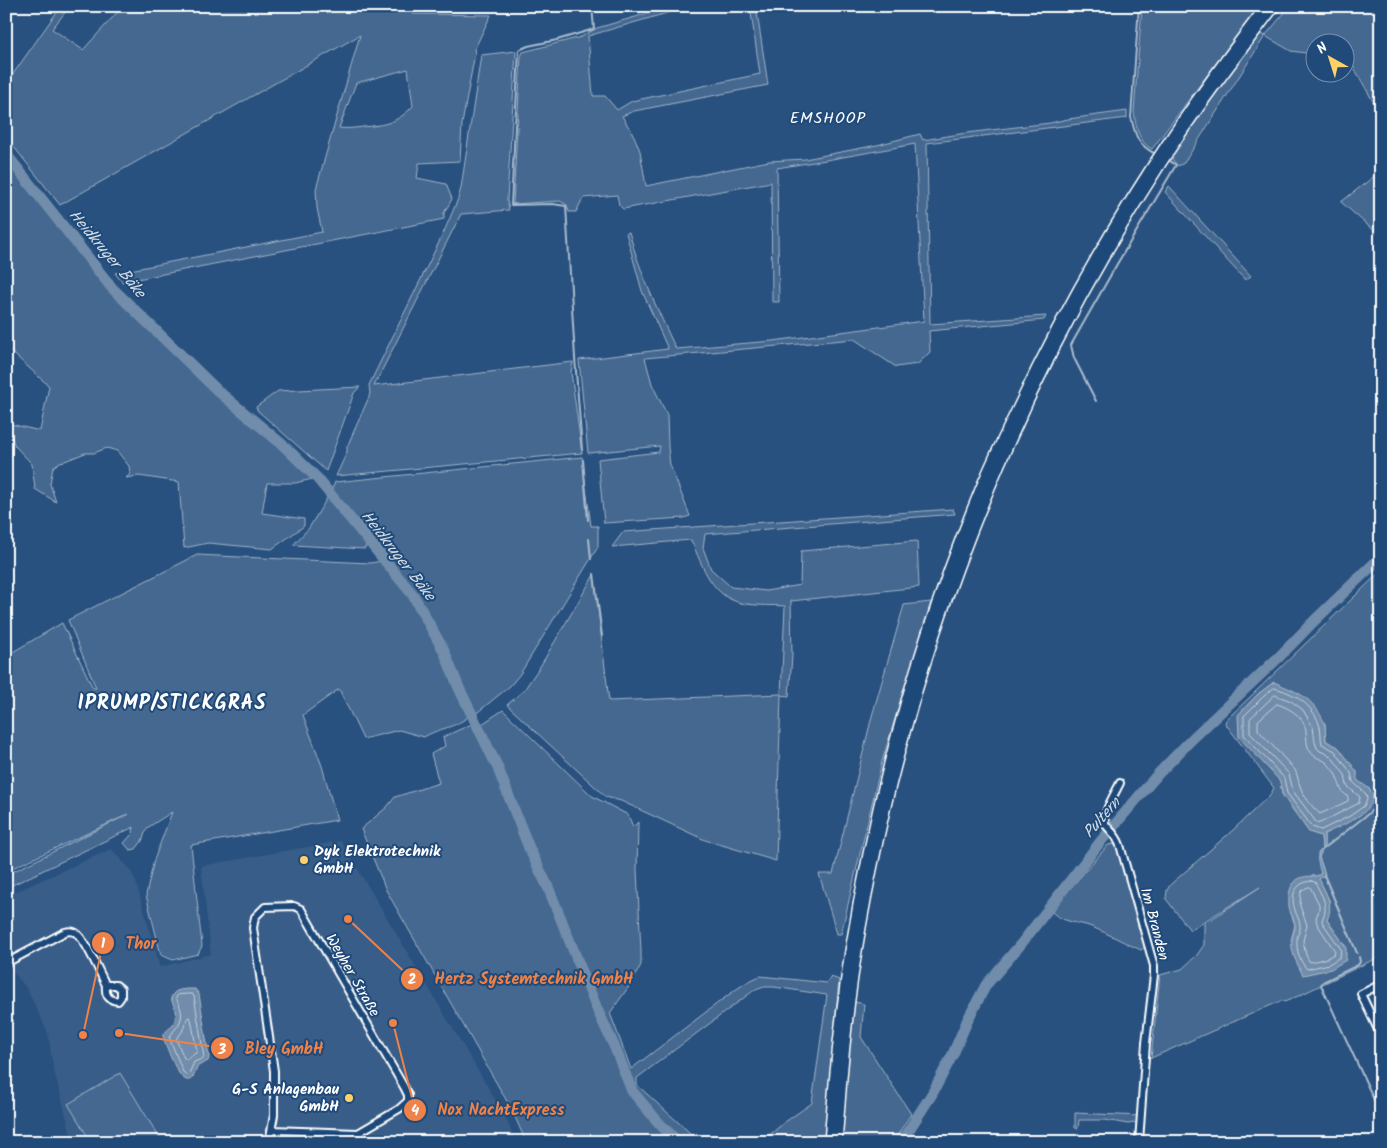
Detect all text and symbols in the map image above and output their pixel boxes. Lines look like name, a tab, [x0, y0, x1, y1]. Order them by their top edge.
north arrow	[1304, 32, 1354, 82]
text: N	[1312, 37, 1333, 60]
district label: EMSHOOP	[790, 106, 866, 131]
water label: Heidkruger Bäke	[62, 204, 153, 305]
water label: Heidkruger Bäke	[354, 505, 442, 608]
district label: IPRUMP/STICKGRAS	[78, 688, 266, 720]
water label: Pultern	[1077, 791, 1128, 844]
place label: Dyk Elektrotechnik GmbH	[314, 840, 441, 881]
marker: Dyk Elektrotechnik GmbH	[298, 854, 310, 866]
street label: Im Branden	[1133, 885, 1175, 963]
callout: Thor	[91, 927, 166, 958]
street label: Weyher Straße	[319, 929, 386, 1022]
text: 1	[101, 932, 106, 956]
text: Thor	[126, 932, 158, 957]
callout: Hertz Systemtechnik GmbH	[400, 963, 644, 994]
text: Hertz Systemtechnik GmbH	[435, 967, 633, 992]
text: 2	[408, 968, 417, 992]
callout: Bley GmbH	[210, 1033, 333, 1064]
text: Bley GmbH	[245, 1037, 323, 1062]
text: 3	[217, 1038, 226, 1062]
place label: G-S Anlagenbau GmbH	[232, 1078, 340, 1119]
marker: G-S Anlagenbau GmbH	[343, 1092, 355, 1104]
callout: Nox NachtExpress	[403, 1094, 575, 1125]
text: Nox NachtExpress	[438, 1098, 565, 1123]
text: 4	[411, 1099, 419, 1123]

